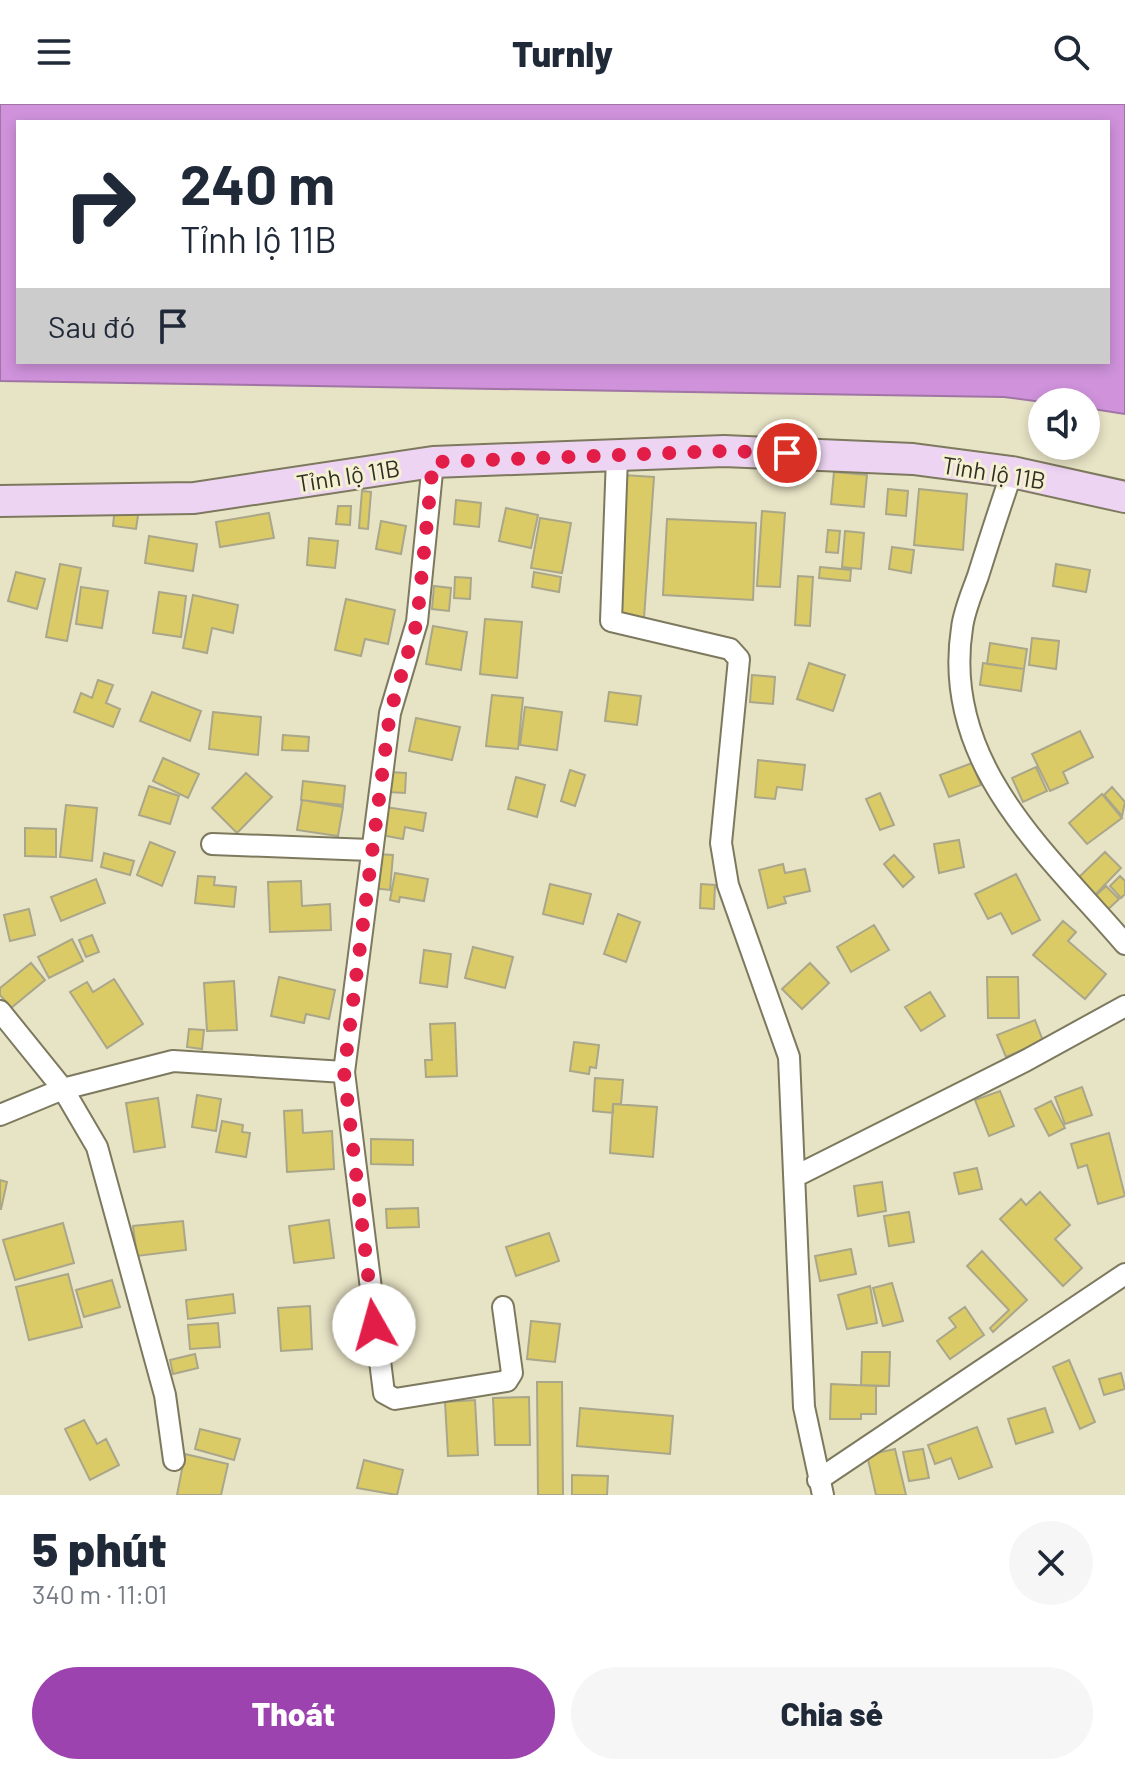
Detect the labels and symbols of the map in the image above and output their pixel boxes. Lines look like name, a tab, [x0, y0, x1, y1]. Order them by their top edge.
pin	[753, 419, 821, 487]
street label: Tỉnh lộ 11B	[940, 450, 1048, 494]
street label: Tỉnh lộ 11B	[294, 453, 402, 497]
position arrow	[332, 1283, 416, 1367]

